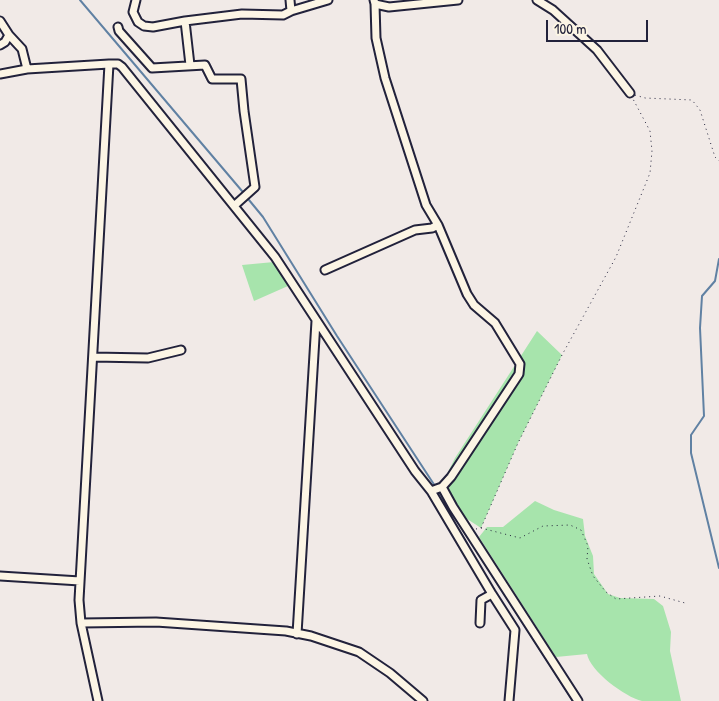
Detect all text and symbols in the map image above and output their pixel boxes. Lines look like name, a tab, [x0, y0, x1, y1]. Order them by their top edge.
scale bar	[549, 10, 652, 42]
text: 100 m	[554, 18, 587, 39]

